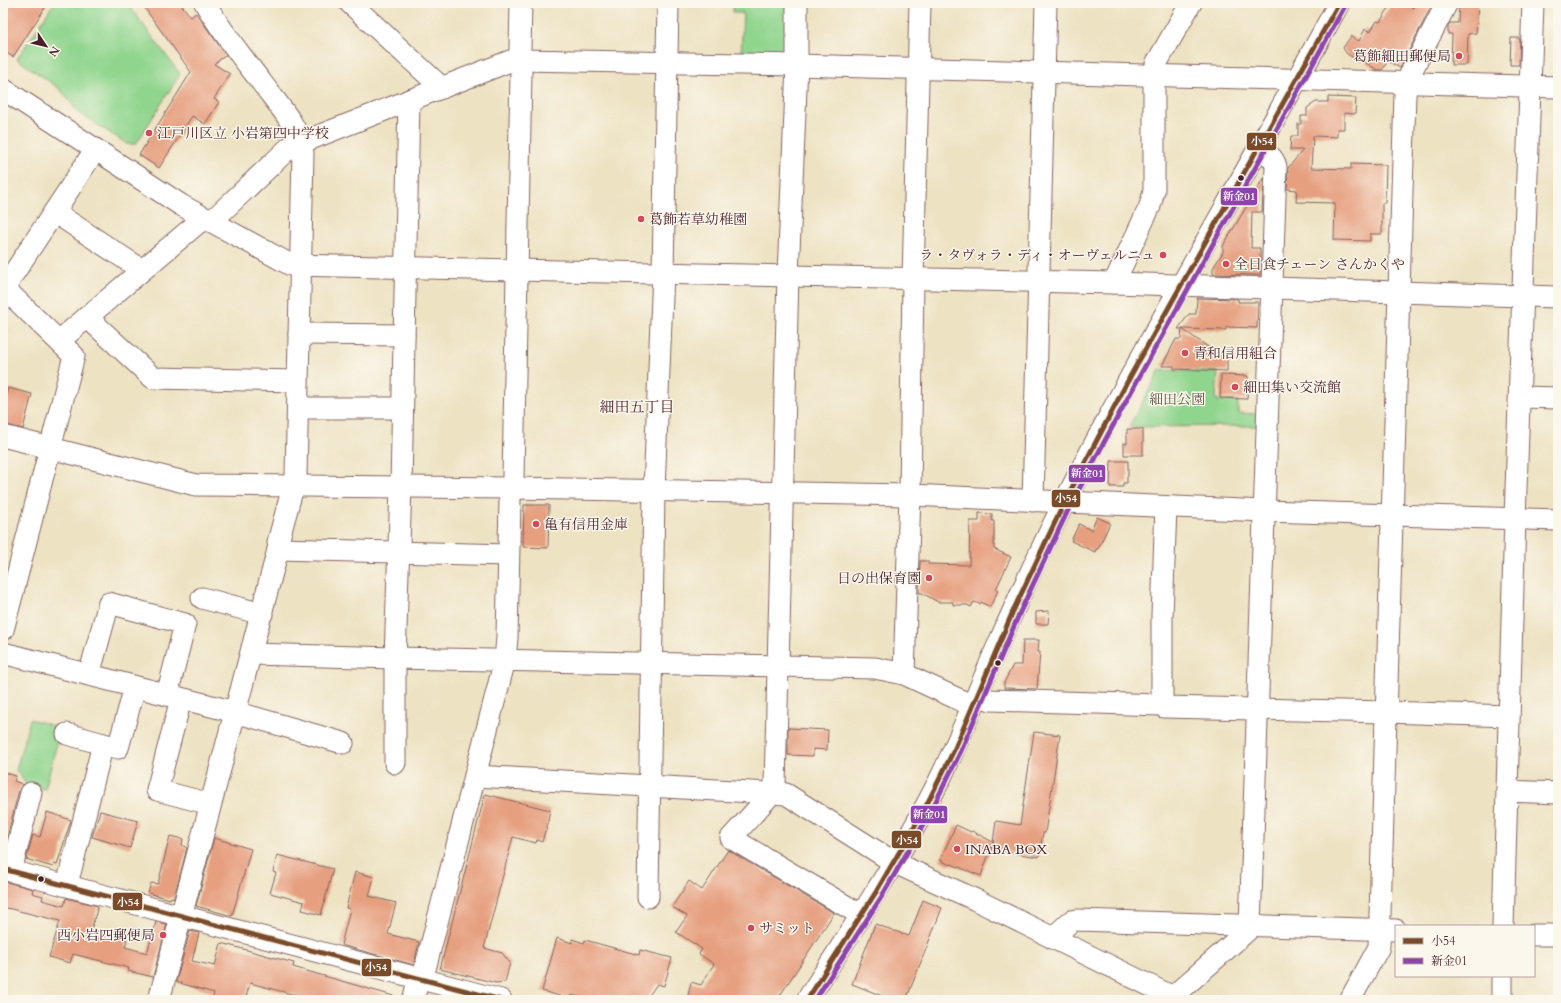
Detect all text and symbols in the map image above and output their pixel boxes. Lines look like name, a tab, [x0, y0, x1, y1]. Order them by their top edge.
north arrow	[26, 26, 66, 66]
text: N	[45, 43, 63, 60]
place label: 葛飾細田郵便局	[1353, 47, 1451, 66]
marker: 葛飾細田郵便局	[1454, 51, 1464, 61]
place label: 江戸川区立 小岩第四中学校	[157, 124, 329, 143]
marker: 江戸川区立 小岩第四中学校	[144, 128, 154, 138]
line badge: 小54	[1246, 132, 1277, 151]
text: 小54	[1251, 134, 1273, 149]
unlabelled marker	[1236, 173, 1246, 183]
line badge: 新金01	[1220, 187, 1258, 206]
text: 新金01	[1222, 189, 1256, 204]
place label: 葛飾若草幼稚園	[649, 210, 747, 229]
marker: 葛飾若草幼稚園	[636, 214, 646, 224]
place label: ラ・タヴォラ・ディ・オーヴェルニュ	[919, 246, 1155, 265]
marker: ラ・タヴォラ・ディ・オーヴェルニュ	[1158, 250, 1168, 260]
place label: 全日食チェーン さんかくや	[1234, 255, 1405, 274]
marker: 全日食チェーン さんかくや	[1221, 259, 1231, 269]
place label: 青和信用組合	[1193, 344, 1277, 363]
marker: 青和信用組合	[1180, 348, 1190, 358]
place label: 細田集い交流館	[1243, 378, 1341, 397]
marker: 細田集い交流館	[1230, 382, 1240, 392]
park label: 細田公園	[1149, 390, 1205, 409]
district label: 細田五丁目	[599, 397, 675, 417]
line badge: 新金01	[1068, 464, 1106, 483]
text: 新金01	[1070, 466, 1104, 481]
line badge: 小54	[1051, 489, 1081, 508]
text: 小54	[1055, 491, 1077, 506]
place label: 亀有信用金庫	[544, 515, 628, 534]
marker: 亀有信用金庫	[531, 519, 541, 529]
place label: 日の出保育園	[837, 569, 921, 588]
marker: 日の出保育園	[924, 573, 934, 583]
unlabelled marker	[993, 658, 1003, 668]
line badge: 新金01	[910, 805, 948, 824]
text: 新金01	[912, 807, 946, 822]
line badge: 小54	[891, 830, 922, 849]
text: 小54	[896, 833, 918, 848]
place label: INABA BOX	[965, 840, 1048, 859]
marker: INABA BOX	[952, 844, 962, 854]
unlabelled marker	[36, 874, 46, 884]
line badge: 小54	[112, 892, 143, 911]
text: 小54	[117, 895, 139, 910]
place label: サミット	[759, 919, 815, 938]
marker: サミット	[746, 923, 756, 933]
legend	[1395, 925, 1535, 977]
place label: 西小岩四郵便局	[57, 926, 155, 945]
marker: 西小岩四郵便局	[158, 930, 168, 940]
text: 小54	[1431, 933, 1455, 949]
text: 新金01	[1431, 953, 1467, 969]
line badge: 小54	[361, 958, 392, 977]
text: 小54	[365, 960, 387, 975]

